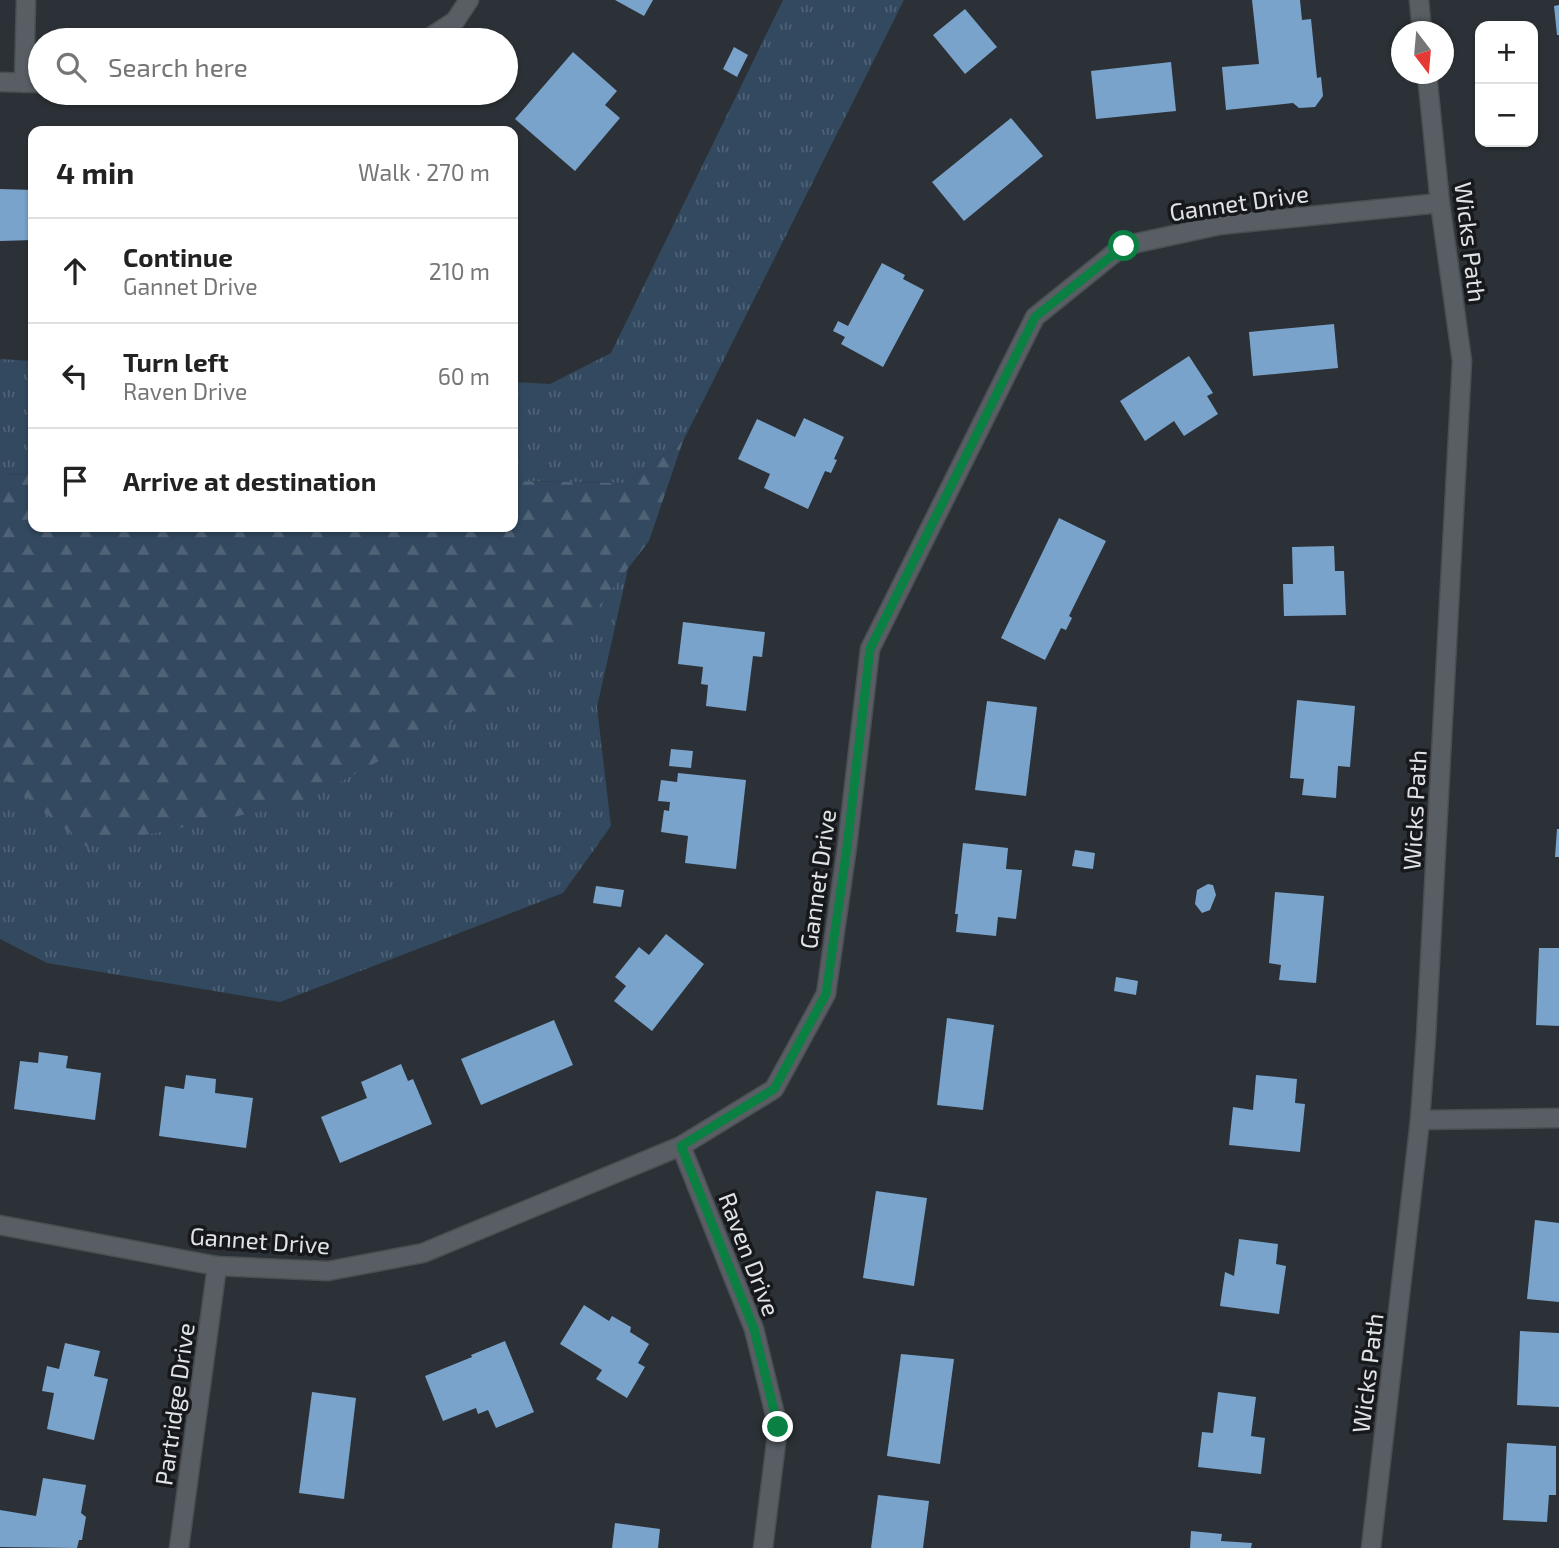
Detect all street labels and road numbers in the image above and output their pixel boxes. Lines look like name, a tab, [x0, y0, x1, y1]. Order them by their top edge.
street label: Gannet Drive	[1167, 178, 1311, 226]
street label: Wicks Path	[1449, 180, 1493, 304]
street label: Wicks Path	[1396, 749, 1432, 871]
street label: Gannet Drive	[793, 807, 841, 951]
street label: Raven Drive	[713, 1188, 787, 1320]
street label: Gannet Drive	[189, 1221, 331, 1259]
street label: Wicks Path	[1345, 1311, 1389, 1435]
street label: Partridge Drive	[148, 1321, 200, 1487]

